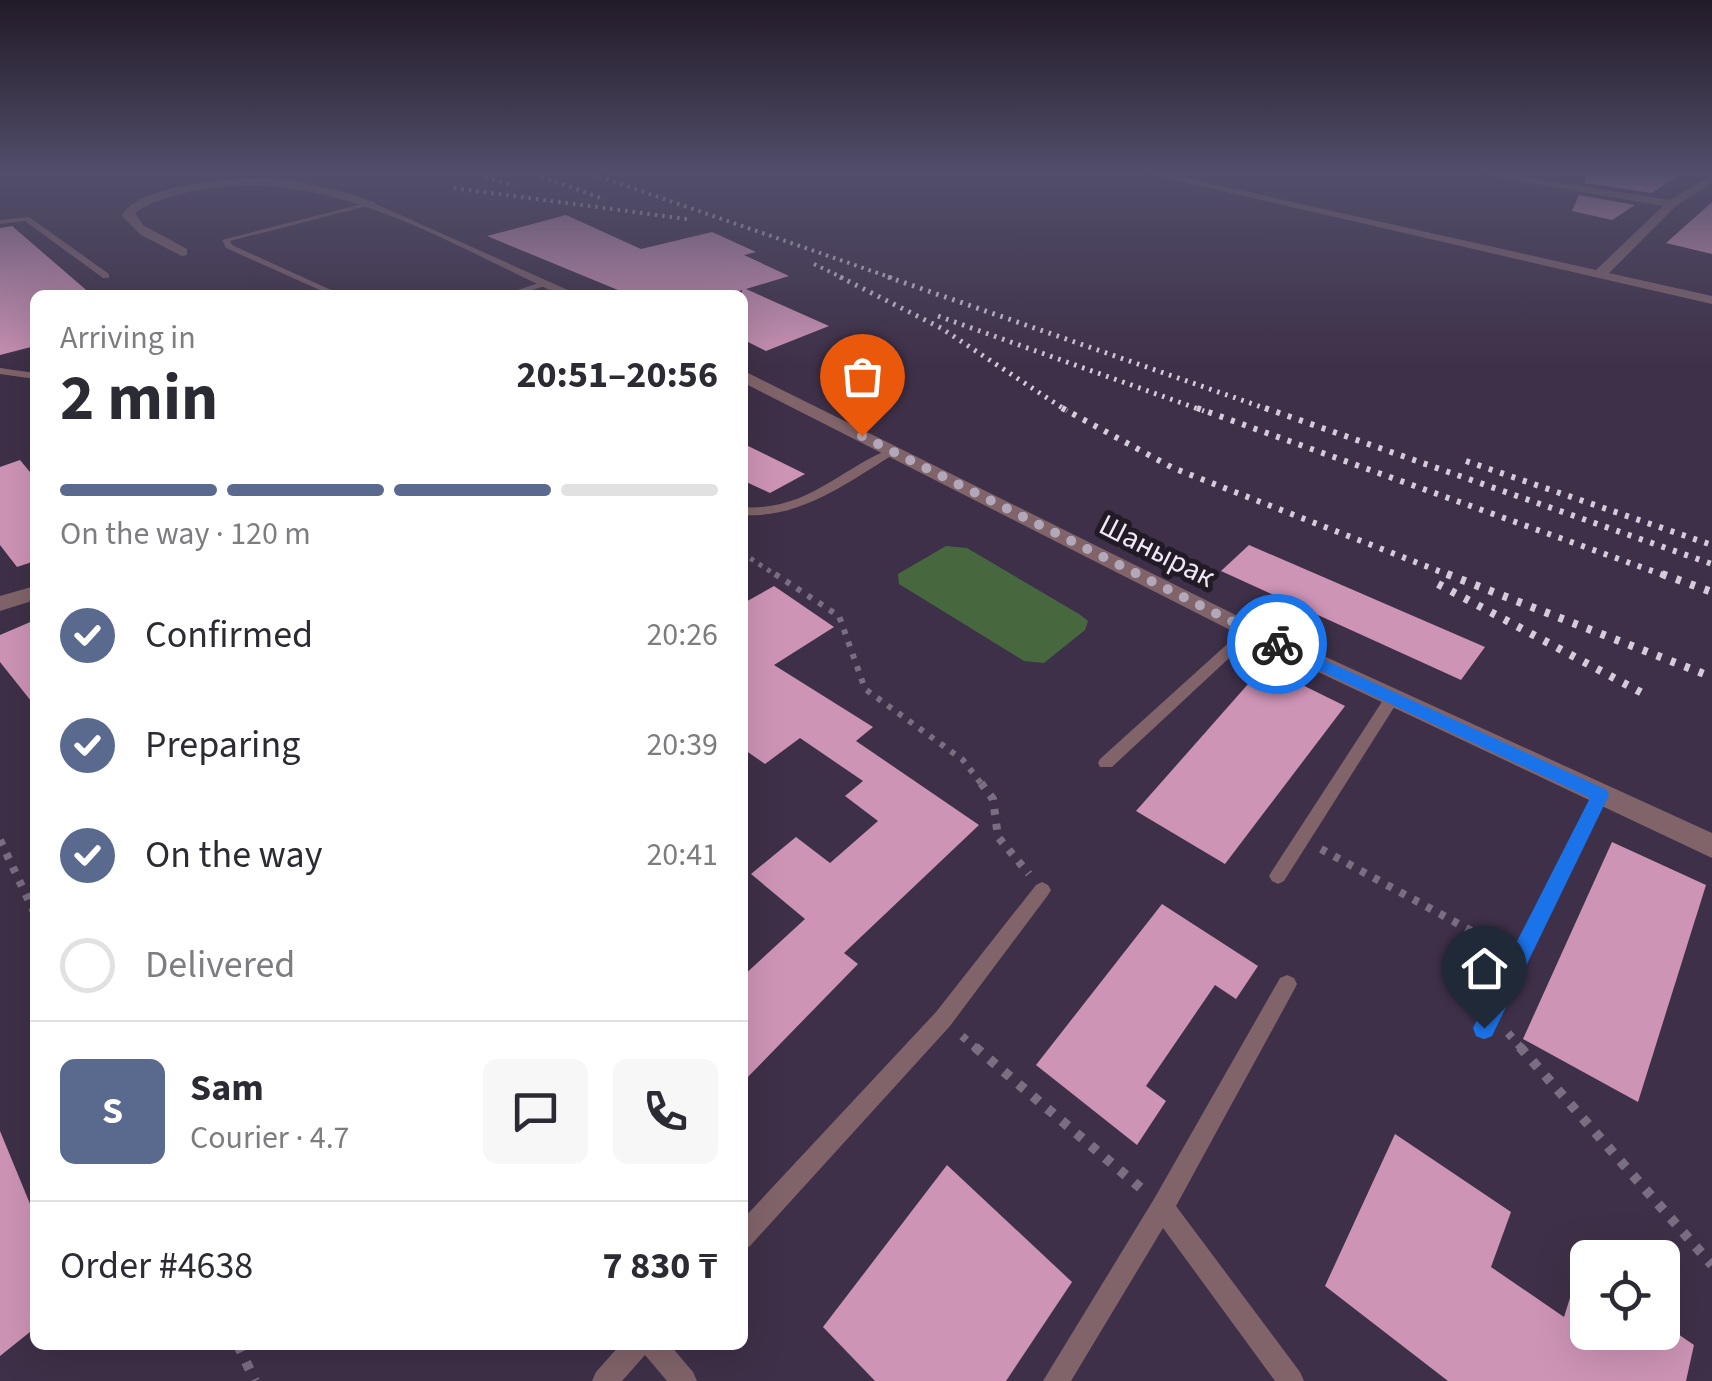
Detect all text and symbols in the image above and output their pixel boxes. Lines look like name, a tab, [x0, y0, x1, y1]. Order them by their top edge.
text: Arriving in	[60, 315, 196, 361]
pin	[820, 334, 905, 437]
text: 20:51–20:56	[516, 348, 718, 402]
icon: bag	[835, 349, 890, 404]
text: 2 min	[60, 352, 218, 445]
street label: Шанырак	[1092, 504, 1222, 599]
text: On the way · 120 m	[60, 511, 311, 557]
courier	[1227, 594, 1327, 694]
icon: check	[60, 608, 115, 663]
text: Confirmed	[145, 608, 313, 662]
text: 20:26	[646, 612, 718, 658]
icon: bike	[1250, 617, 1305, 672]
icon: check	[60, 718, 115, 773]
text: Preparing	[145, 718, 300, 772]
text: 20:39	[646, 722, 718, 768]
icon: check	[60, 828, 115, 883]
text: On the way	[145, 828, 322, 882]
text: 20:41	[646, 832, 718, 878]
pin	[1442, 926, 1527, 1029]
text: Delivered	[145, 938, 295, 992]
icon: home	[1457, 941, 1512, 996]
button: chat	[483, 1059, 588, 1164]
button: phone	[613, 1059, 718, 1164]
text: Sam	[190, 1061, 264, 1115]
text: S	[102, 1084, 123, 1138]
text: Courier · 4.7	[190, 1115, 350, 1161]
text: Order #4638	[60, 1239, 253, 1293]
text: 7 830 ₸	[602, 1239, 718, 1293]
map controls	[1570, 1240, 1680, 1350]
button: locate	[1570, 1240, 1680, 1350]

